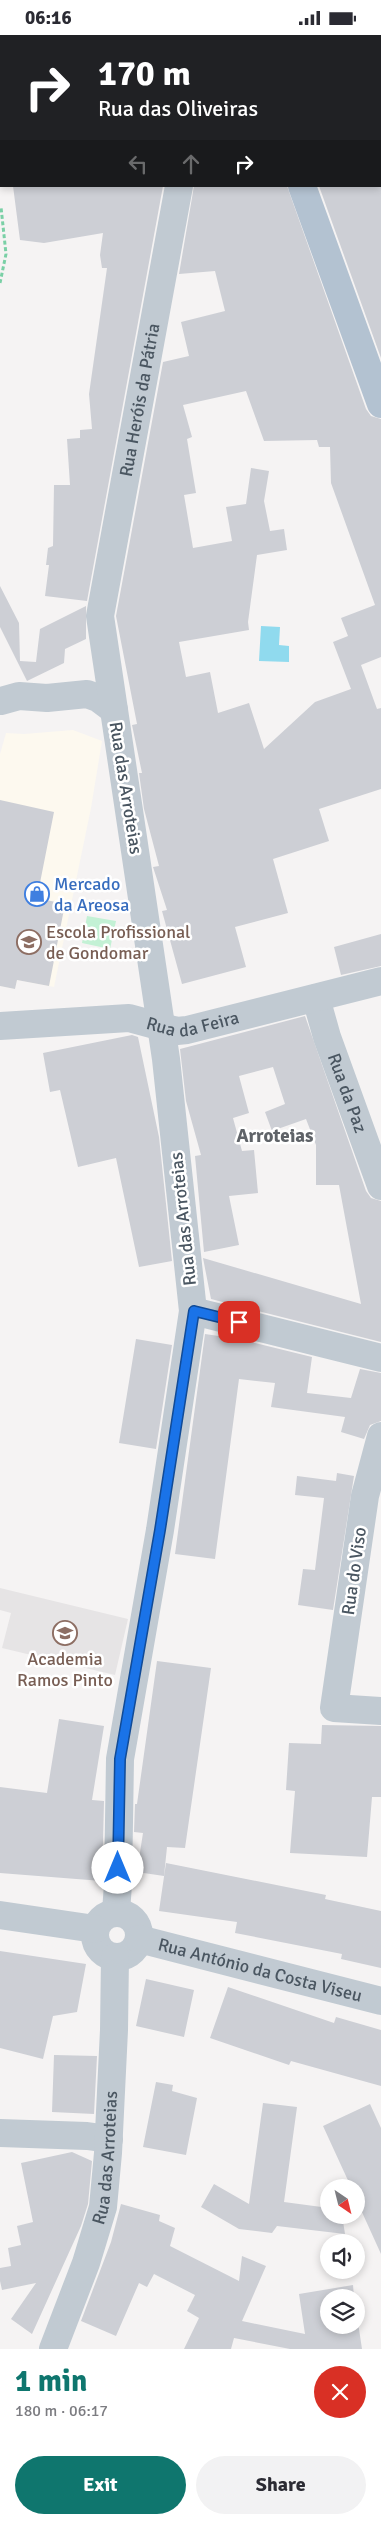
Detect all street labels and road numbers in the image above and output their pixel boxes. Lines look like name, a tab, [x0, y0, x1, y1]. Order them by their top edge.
street label: Rua Heróis da Pátria	[115, 321, 165, 479]
street label: Rua das Arroteias	[105, 720, 147, 856]
street label: Rua da Feira	[144, 1006, 241, 1042]
street label: Rua da Paz	[323, 1050, 372, 1136]
street label: Rua das Arroteias	[165, 1151, 201, 1287]
street label: Rua do Viso	[337, 1526, 371, 1616]
street label: Rua António da Costa Viseu	[156, 1933, 364, 2007]
street label: Rua das Arroteias	[87, 2090, 122, 2227]

